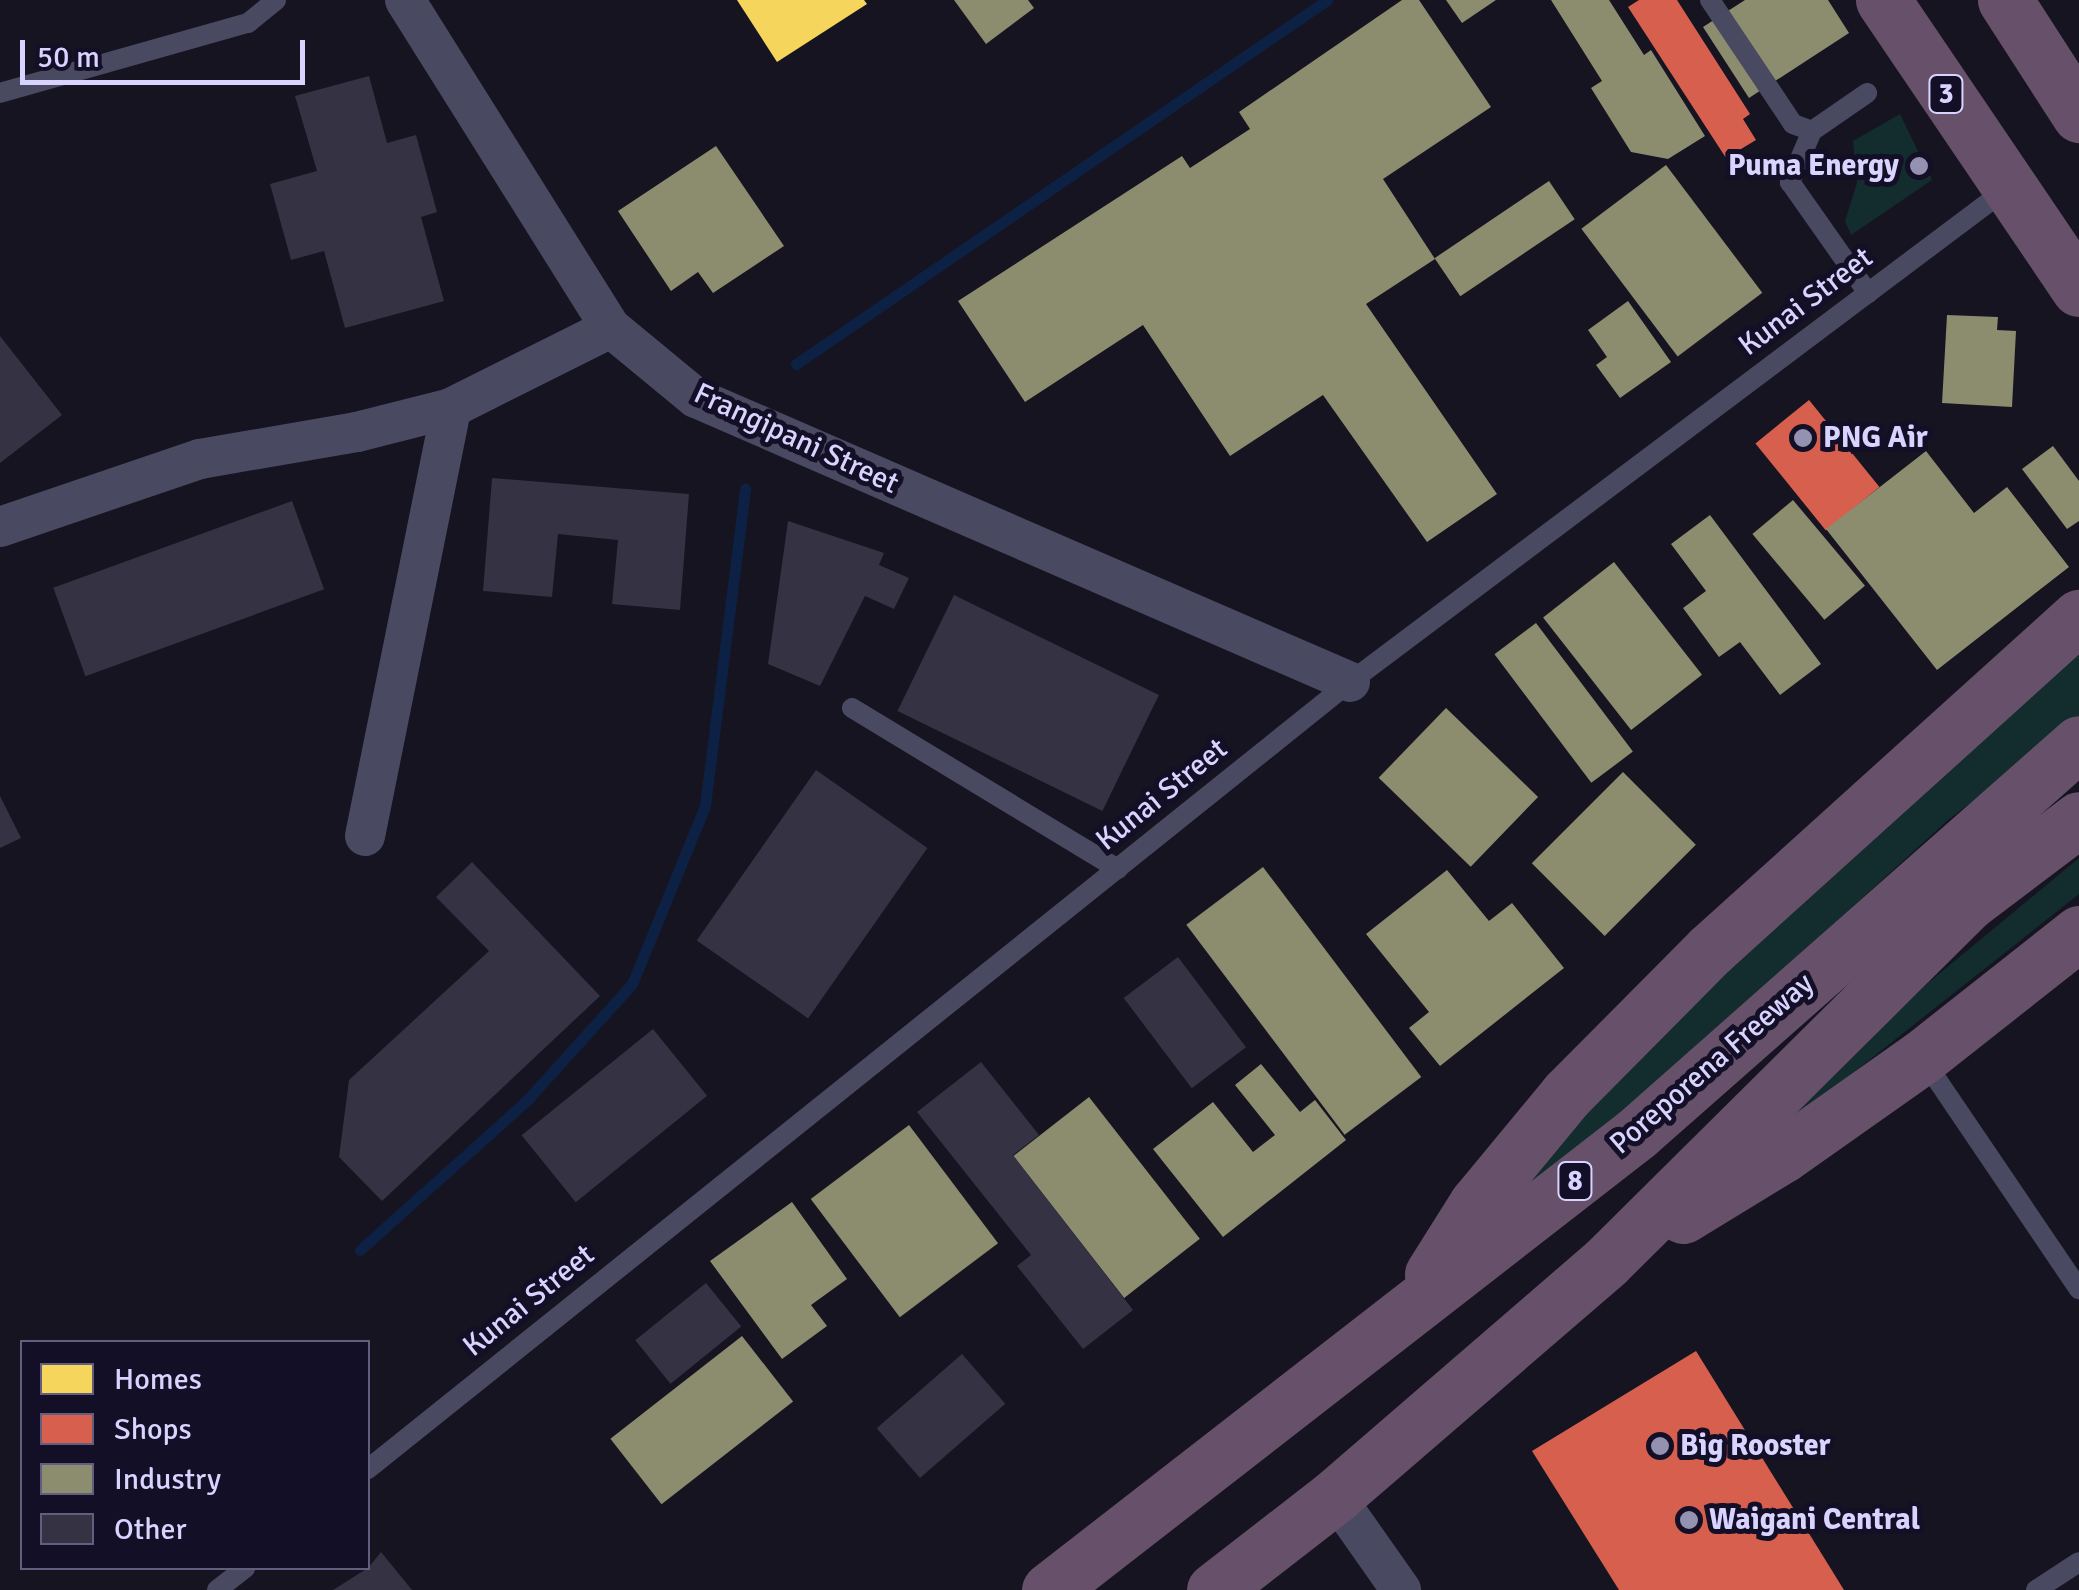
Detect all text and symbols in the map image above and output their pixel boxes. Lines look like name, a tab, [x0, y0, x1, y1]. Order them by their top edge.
scale bar	[25, 20, 310, 82]
text: 50 m	[37, 39, 100, 76]
road number: 3	[1926, 71, 1966, 117]
place label: Puma Energy	[1728, 148, 1899, 184]
marker: Puma Energy	[1908, 155, 1930, 177]
street label: Kunai Street	[1732, 240, 1880, 364]
street label: Frangipani Street	[688, 376, 904, 502]
place label: PNG Air	[1823, 420, 1928, 456]
marker: PNG Air	[1792, 427, 1814, 449]
street label: Kunai Street	[1089, 731, 1235, 859]
street label: Poreporena Freeway	[1603, 966, 1821, 1162]
road number: 8	[1555, 1158, 1595, 1204]
street label: Kunai Street	[456, 1237, 602, 1365]
legend	[20, 1340, 370, 1570]
text: Homes	[114, 1361, 202, 1398]
text: Shops	[114, 1411, 192, 1448]
place label: Big Rooster	[1680, 1428, 1830, 1464]
marker: Big Rooster	[1649, 1435, 1671, 1457]
text: Industry	[114, 1461, 221, 1498]
place label: Waigani Central	[1709, 1502, 1920, 1538]
marker: Waigani Central	[1678, 1509, 1700, 1531]
text: Other	[114, 1511, 187, 1548]

